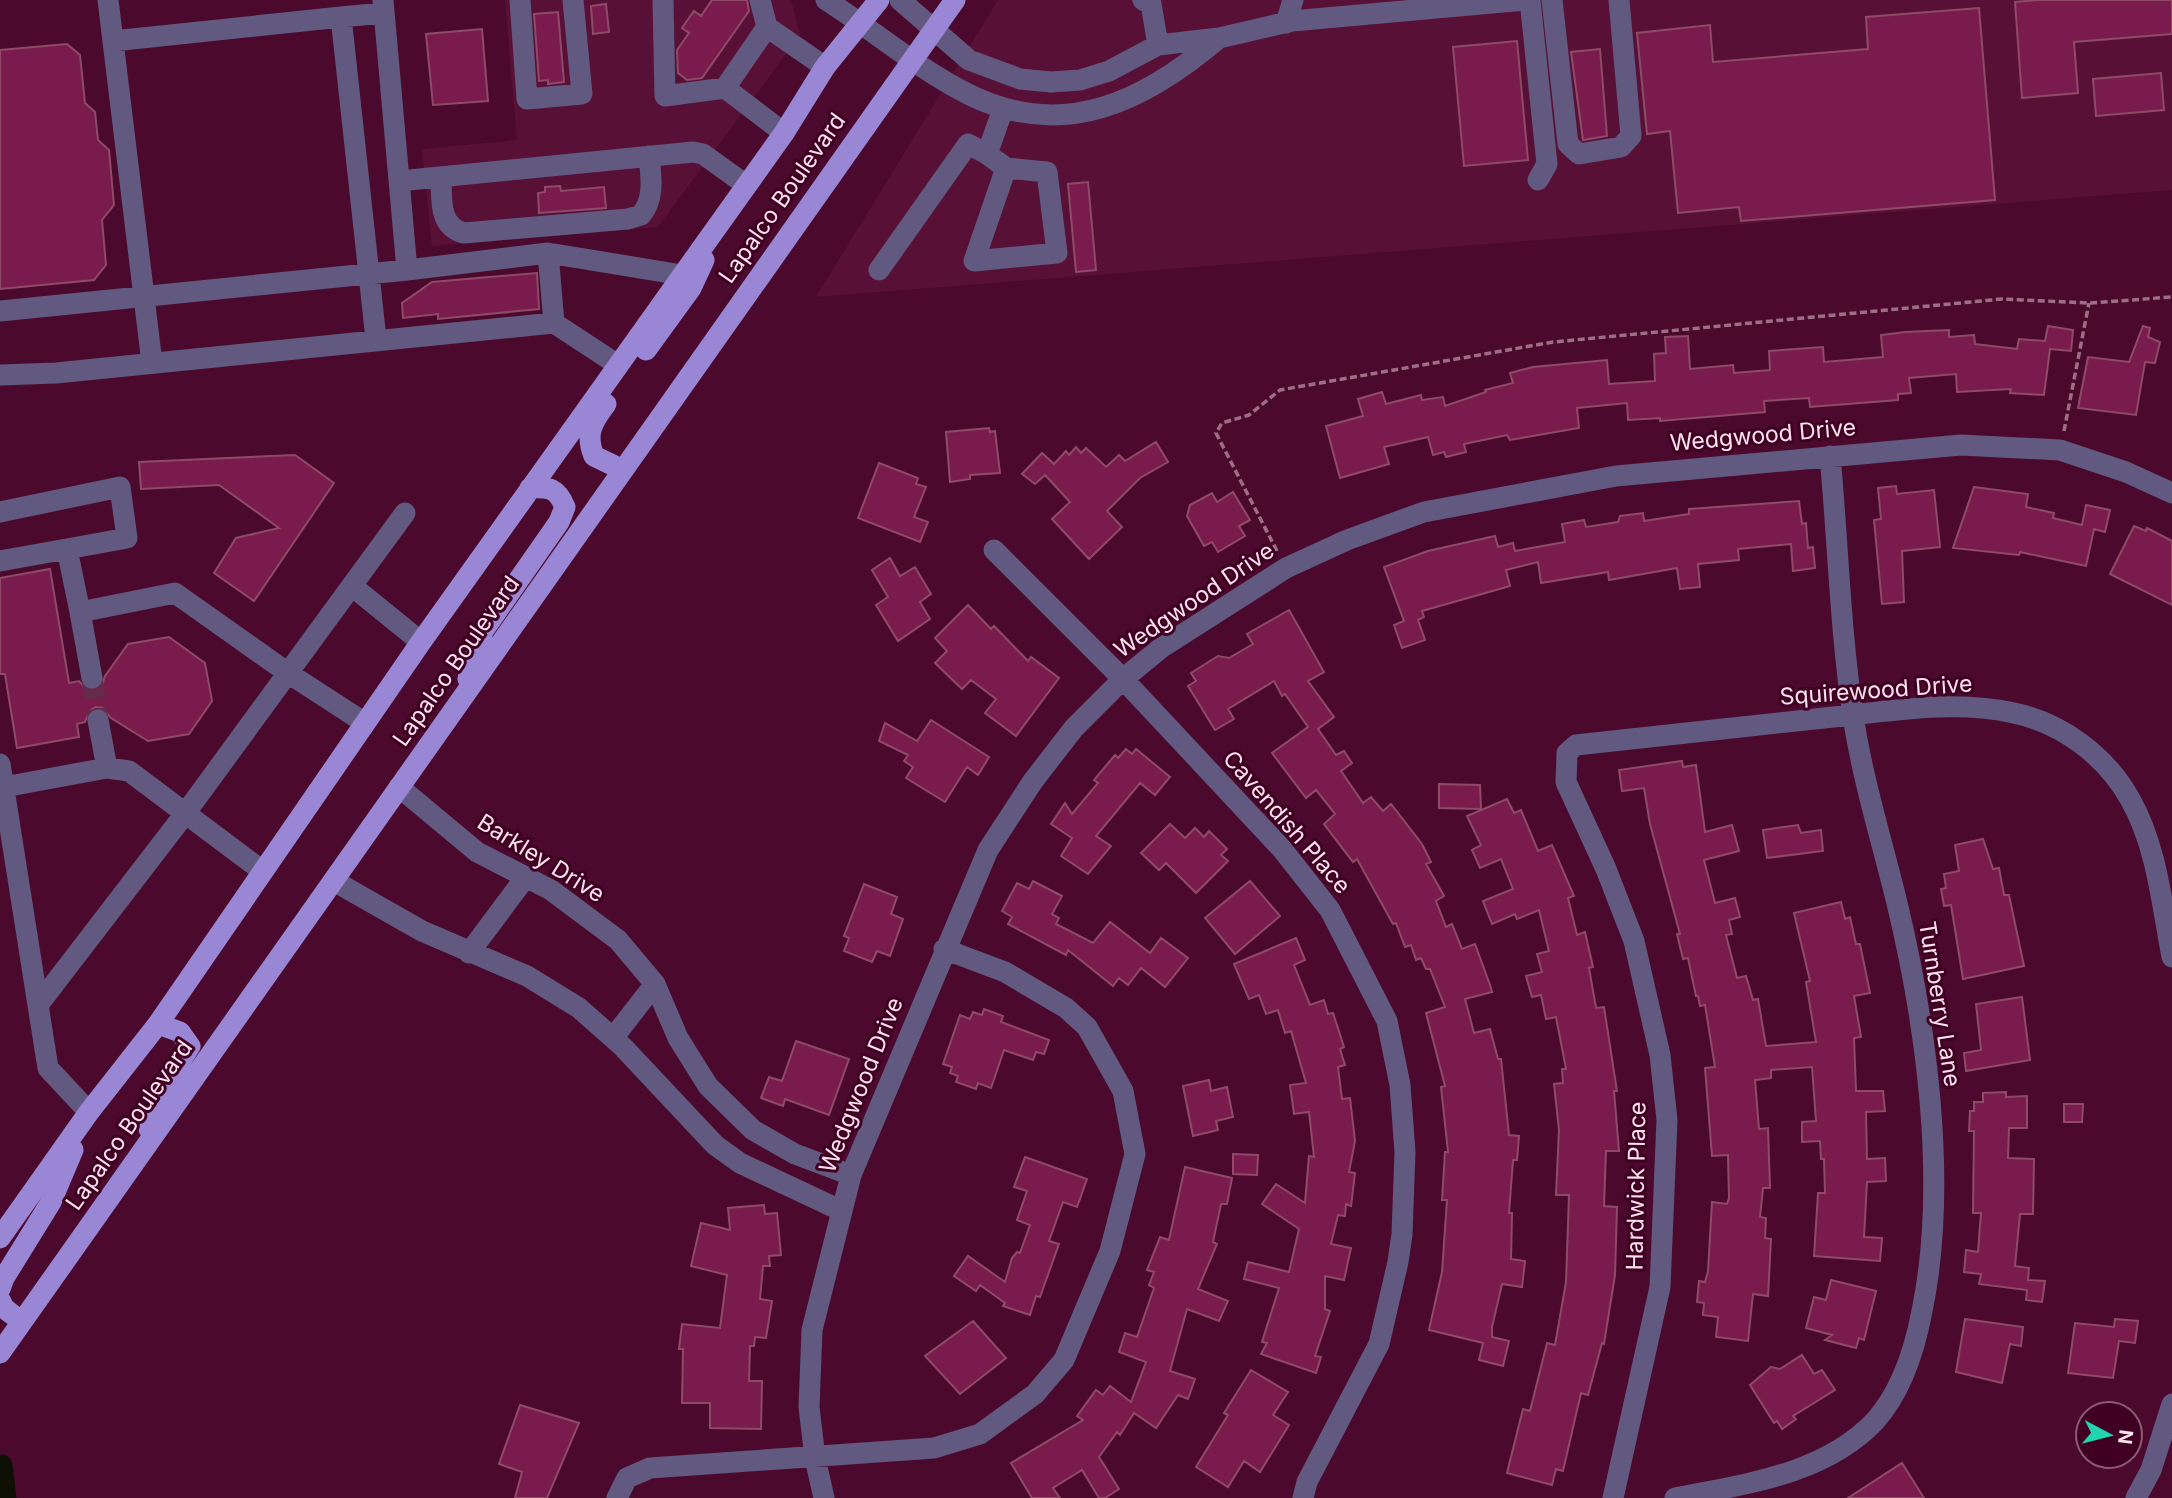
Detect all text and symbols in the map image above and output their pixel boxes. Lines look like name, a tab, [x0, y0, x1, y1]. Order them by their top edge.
street label: Lapalco Boulevard	[713, 108, 851, 288]
street label: Wedgwood Drive	[1669, 413, 1857, 457]
street label: Wedgwood Drive	[1109, 536, 1279, 664]
street label: Lapalco Boulevard	[387, 571, 525, 751]
street label: Squirewood Drive	[1779, 669, 1973, 711]
street label: Cavendish Place	[1217, 745, 1357, 899]
street label: Barkley Drive	[472, 808, 610, 908]
street label: Turnberry Lane	[1913, 919, 1967, 1089]
street label: Wedgwood Drive	[813, 993, 909, 1177]
street label: Lapalco Boulevard	[60, 1035, 198, 1215]
street label: Hardwick Place	[1621, 1101, 1651, 1271]
north arrow	[2074, 1400, 2144, 1470]
text: N	[2113, 1428, 2138, 1446]

